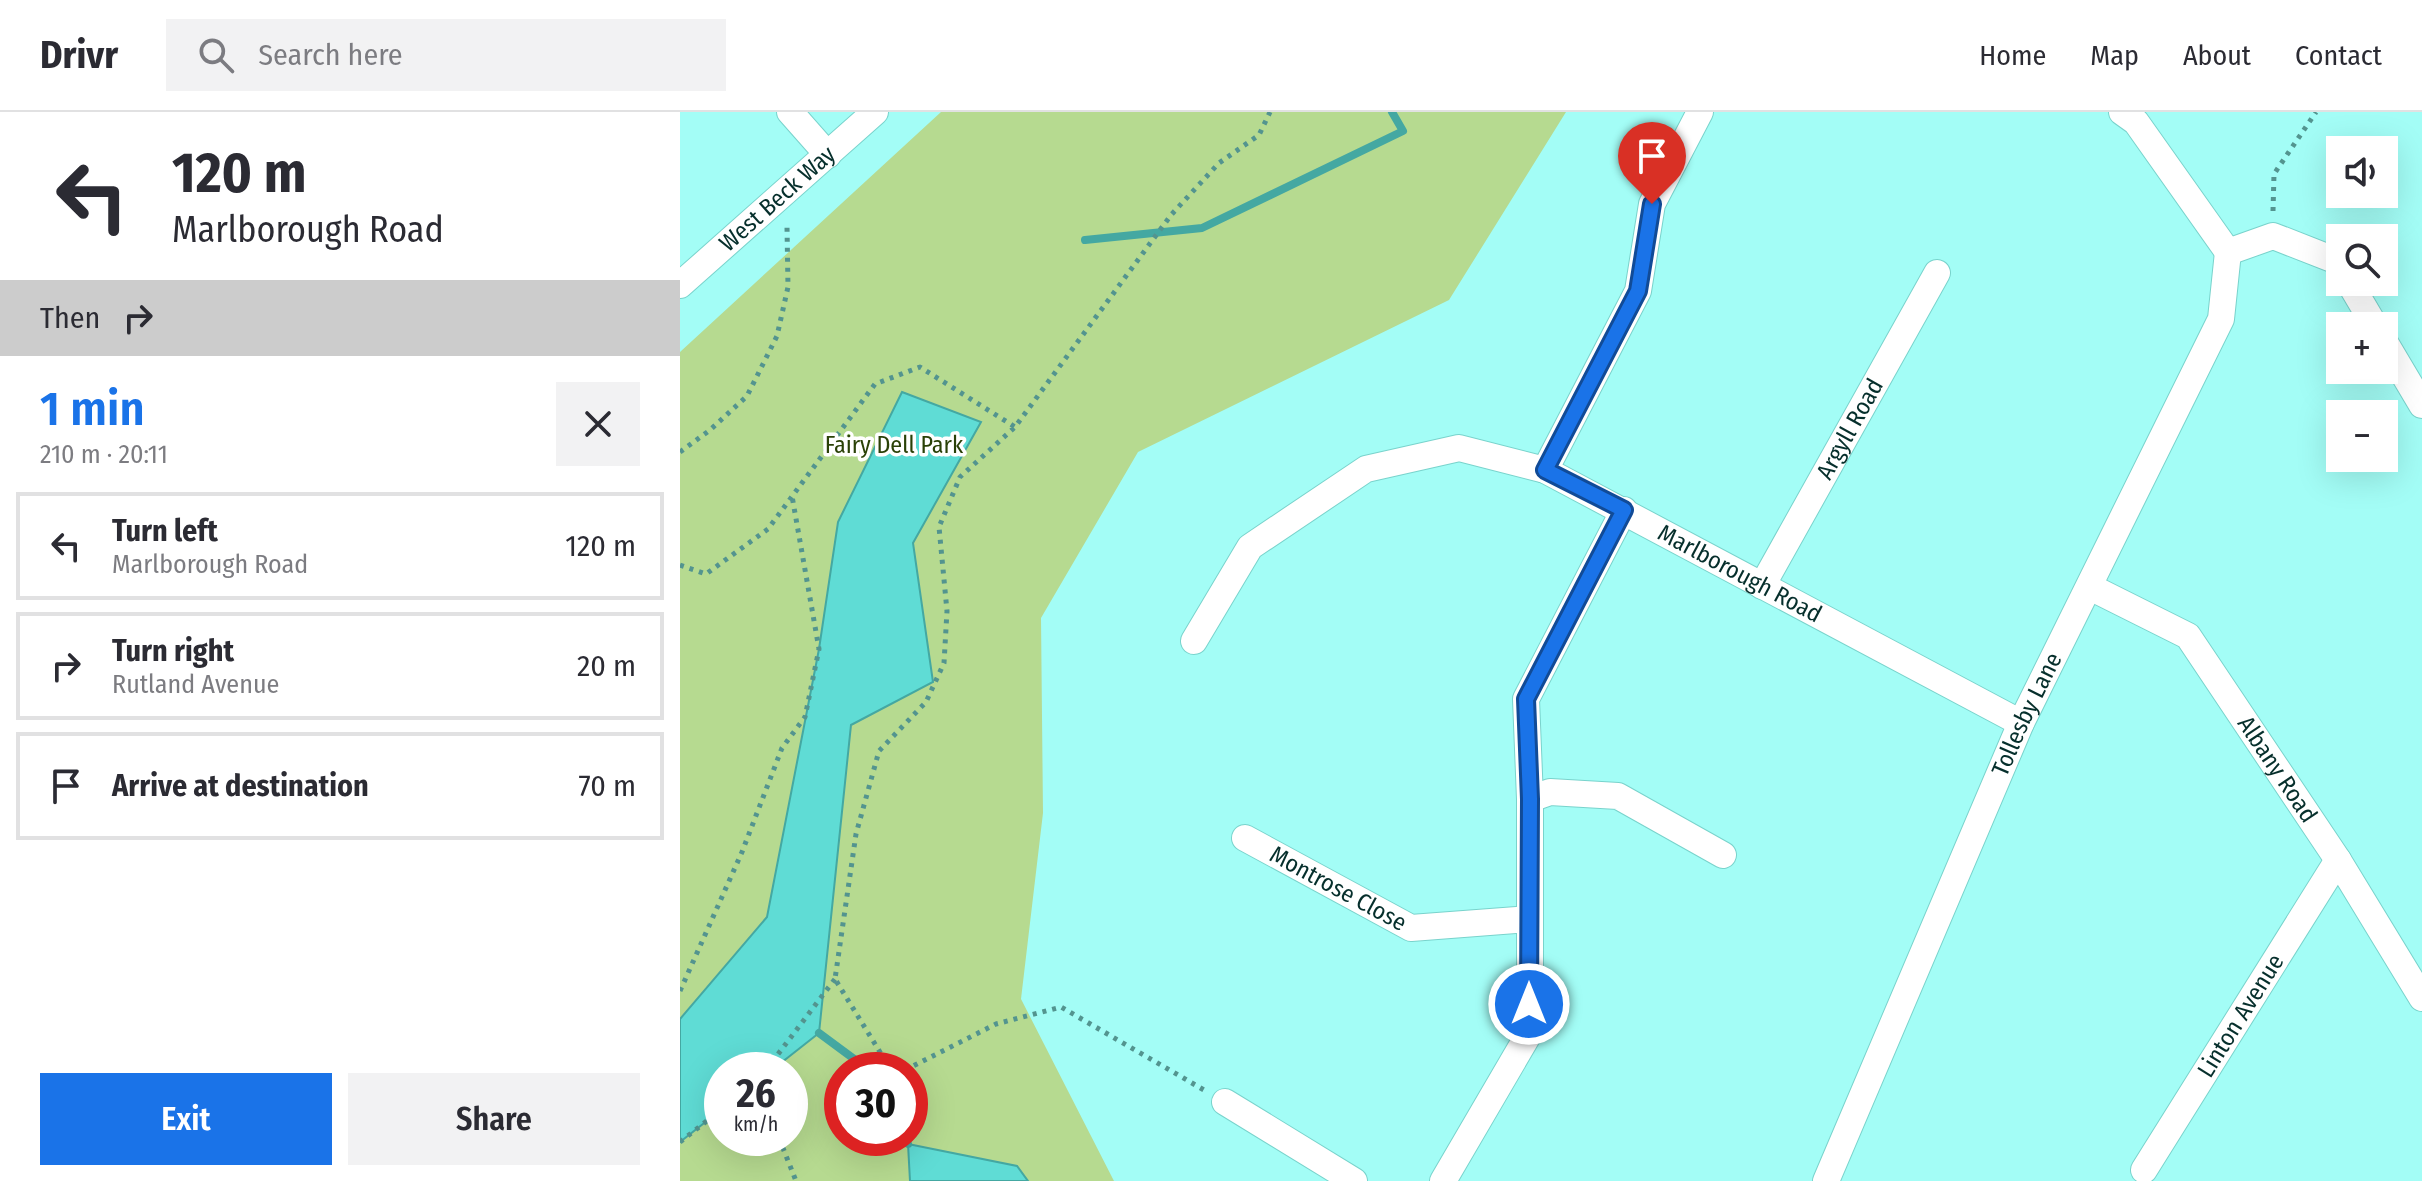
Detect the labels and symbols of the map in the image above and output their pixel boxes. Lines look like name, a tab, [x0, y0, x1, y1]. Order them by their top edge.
pin	[1618, 122, 1686, 204]
street label: West Beck Way	[714, 140, 841, 257]
street label: Argyll Road	[1811, 374, 1889, 484]
park label: Fairy Dell Park	[825, 431, 964, 459]
street label: Marlborough Road	[1653, 519, 1826, 628]
street label: Tollesby Lane	[1986, 648, 2068, 780]
street label: Albany Road	[2232, 711, 2323, 828]
street label: Montrose Close	[1265, 840, 1411, 937]
street label: Linton Avenue	[2192, 949, 2290, 1082]
position arrow	[1487, 962, 1571, 1046]
speed limit sign: 30	[824, 1052, 928, 1156]

